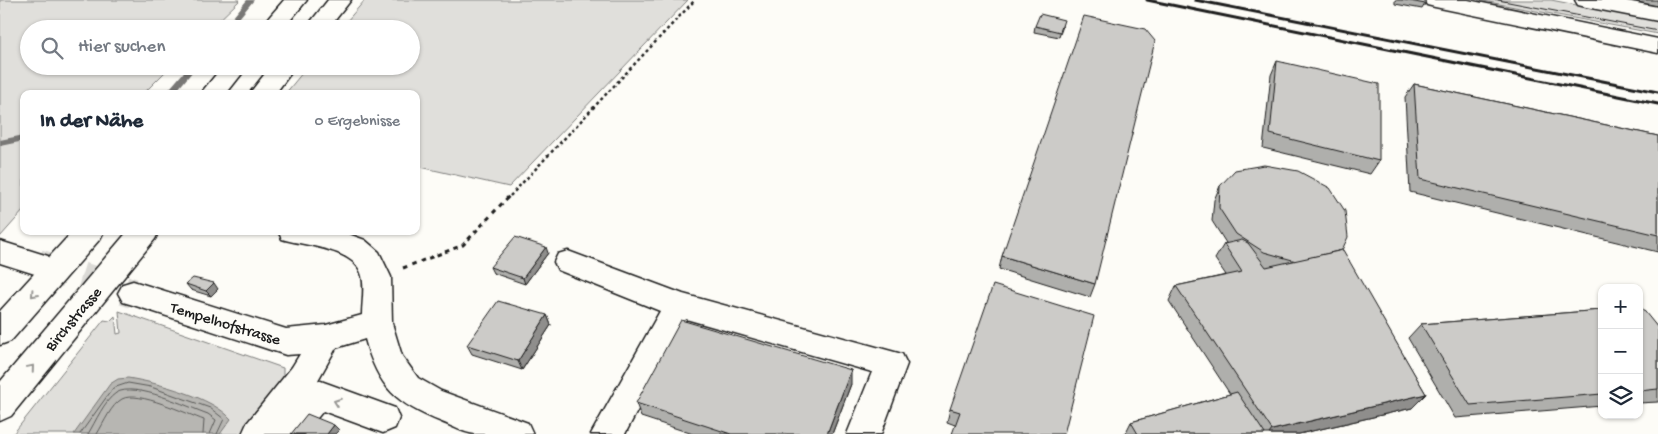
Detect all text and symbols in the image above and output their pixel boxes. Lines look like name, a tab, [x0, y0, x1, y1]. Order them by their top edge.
search box	[20, 20, 420, 75]
icon: search	[38, 34, 66, 62]
text: Hier suchen	[78, 36, 165, 59]
text: In der Nähe	[40, 110, 143, 135]
text: 0 Ergebnisse	[315, 113, 400, 132]
street label: Birchstrasse	[42, 284, 108, 357]
map controls	[1598, 284, 1643, 419]
button: +	[1598, 284, 1643, 329]
one-way arrow	[31, 288, 40, 297]
street label: Tempelhofstrasse	[167, 299, 283, 351]
button: −	[1598, 329, 1643, 374]
one-way arrow	[25, 365, 34, 374]
button: layers	[1598, 374, 1643, 419]
one-way arrow	[334, 398, 342, 408]

